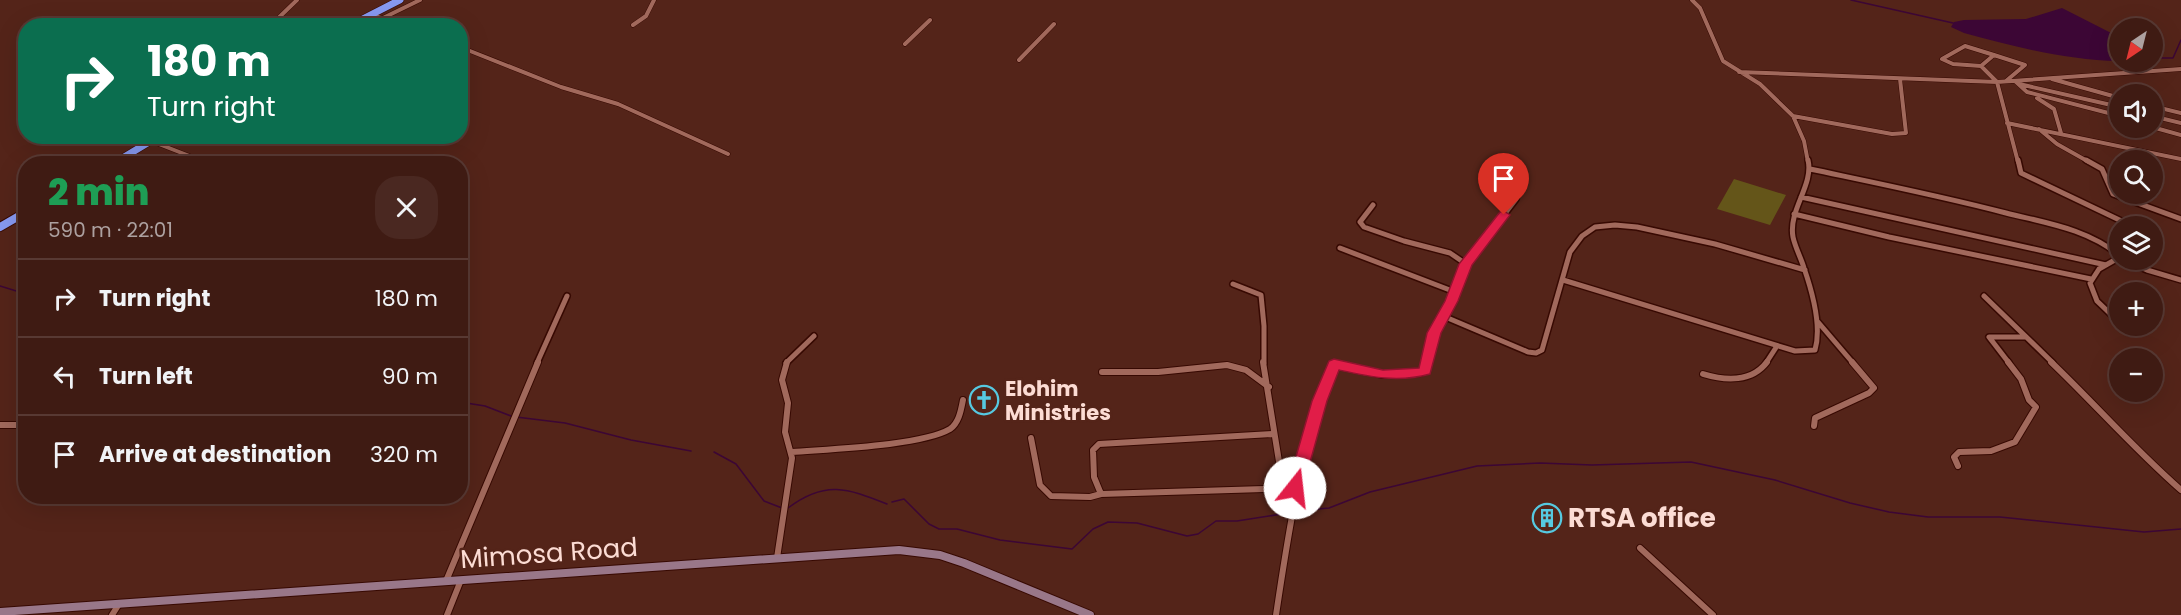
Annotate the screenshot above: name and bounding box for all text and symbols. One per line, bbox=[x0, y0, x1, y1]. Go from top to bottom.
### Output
north arrow bbox=[2109, 18, 2163, 72]
map controls bbox=[2109, 18, 2163, 402]
text: 180 m bbox=[147, 32, 271, 91]
icon: right bbox=[48, 42, 126, 120]
button: sound bbox=[2109, 84, 2163, 138]
text: Turn right bbox=[147, 88, 276, 125]
button: search bbox=[2109, 150, 2163, 204]
pin bbox=[1478, 153, 1529, 215]
icon: arrive bbox=[1487, 162, 1520, 195]
text: 2 min bbox=[48, 167, 150, 218]
button: close bbox=[375, 176, 438, 239]
text: 590 m · 22:01 bbox=[48, 216, 173, 244]
button: layers bbox=[2109, 216, 2163, 270]
icon: right bbox=[48, 282, 81, 315]
button: + bbox=[2109, 282, 2163, 336]
text: Turn right bbox=[99, 283, 210, 314]
text: 180 m bbox=[375, 283, 438, 314]
button: − bbox=[2109, 348, 2163, 402]
icon: left bbox=[48, 360, 81, 393]
text: Turn left bbox=[99, 361, 193, 392]
text: 90 m bbox=[382, 361, 438, 392]
place label: Elohim Ministries bbox=[1005, 374, 1111, 427]
church icon: Elohim Ministries bbox=[968, 384, 1000, 416]
icon: arrive bbox=[48, 438, 81, 471]
text: Arrive at destination bbox=[99, 439, 331, 470]
text: 320 m bbox=[370, 439, 438, 470]
position arrow bbox=[1263, 456, 1327, 520]
place label: RTSA office bbox=[1568, 500, 1716, 536]
building icon: RTSA office bbox=[1531, 502, 1563, 534]
street label: Mimosa Road bbox=[459, 529, 639, 577]

